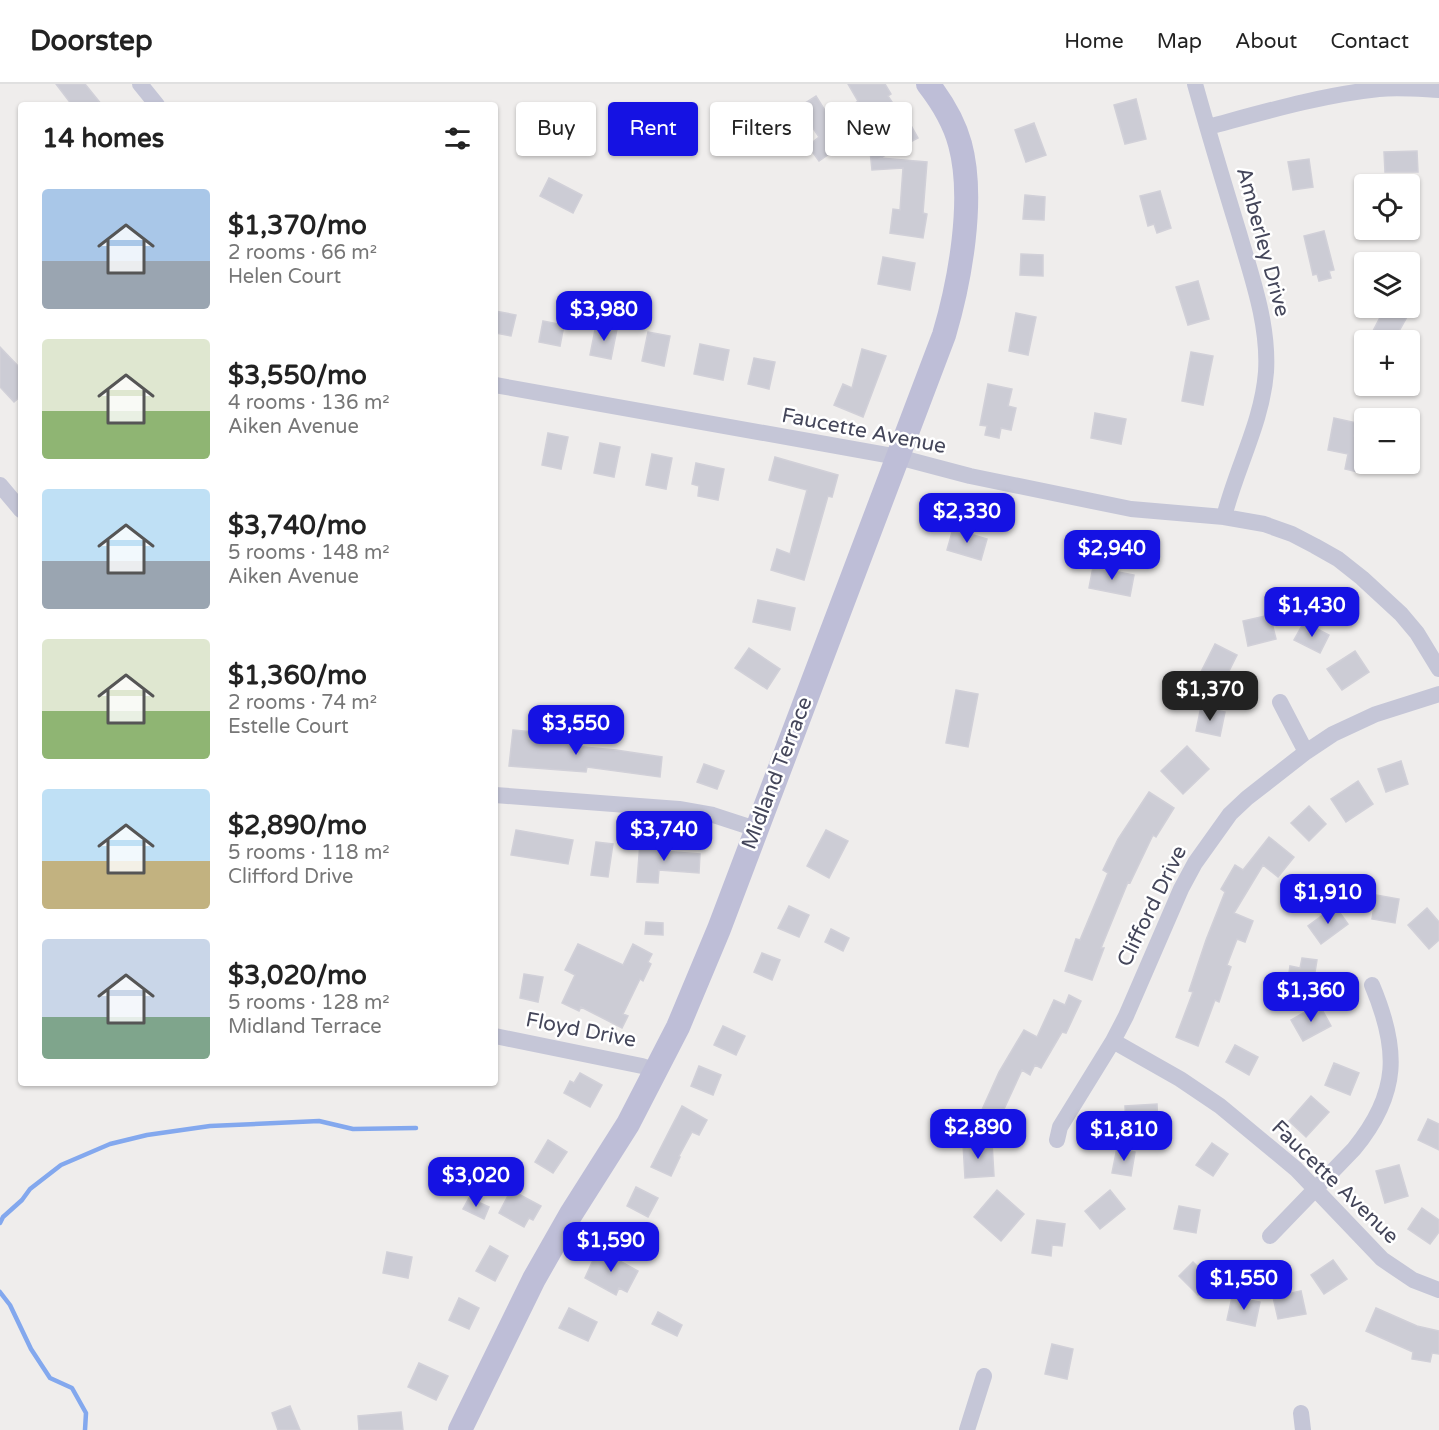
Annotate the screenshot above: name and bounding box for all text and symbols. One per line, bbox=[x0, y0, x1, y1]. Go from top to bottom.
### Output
text: Doorstep bbox=[30, 24, 153, 58]
text: Home bbox=[1064, 29, 1124, 54]
text: Map bbox=[1157, 29, 1202, 54]
text: About bbox=[1235, 29, 1297, 54]
text: Contact bbox=[1330, 29, 1409, 54]
chip: Buy bbox=[516, 102, 596, 156]
chip: Rent bbox=[608, 102, 698, 156]
chip: Filters bbox=[710, 102, 813, 156]
chip: New bbox=[825, 102, 912, 156]
icon: filters bbox=[441, 122, 474, 155]
text: 14 homes bbox=[42, 123, 164, 154]
street label: Amberley Drive bbox=[1231, 165, 1295, 319]
map controls bbox=[1354, 174, 1420, 474]
button: locate bbox=[1354, 174, 1420, 240]
text: $1,370/mo bbox=[228, 210, 367, 241]
icon: home bbox=[90, 213, 162, 285]
text: 2 rooms · 66 m² bbox=[228, 241, 377, 265]
button: layers bbox=[1354, 252, 1420, 318]
text: Helen Court bbox=[228, 265, 341, 289]
pin: $3,980 bbox=[555, 291, 653, 342]
text: $3,980 bbox=[570, 298, 638, 322]
button: + bbox=[1354, 330, 1420, 396]
text: $3,550/mo bbox=[228, 360, 367, 391]
icon: home bbox=[90, 363, 162, 435]
text: 4 rooms · 136 m² bbox=[228, 391, 390, 415]
street label: Faucette Avenue bbox=[780, 403, 948, 459]
button: − bbox=[1354, 408, 1420, 474]
text: Aiken Avenue bbox=[228, 415, 359, 439]
pin: $2,330 bbox=[918, 493, 1016, 544]
text: $2,330 bbox=[933, 500, 1001, 524]
text: $3,740/mo bbox=[228, 510, 367, 541]
icon: home bbox=[90, 513, 162, 585]
pin: $2,940 bbox=[1063, 530, 1161, 581]
text: $2,940 bbox=[1078, 537, 1146, 561]
text: 5 rooms · 148 m² bbox=[228, 541, 390, 565]
text: Aiken Avenue bbox=[228, 565, 359, 589]
pin: $1,430 bbox=[1263, 587, 1361, 638]
text: $1,430 bbox=[1278, 594, 1346, 618]
text: $1,360/mo bbox=[228, 660, 367, 691]
icon: home bbox=[90, 663, 162, 735]
pin: $1,370 bbox=[1161, 671, 1259, 722]
text: $1,370 bbox=[1176, 678, 1244, 702]
text: 2 rooms · 74 m² bbox=[228, 691, 377, 715]
street label: Midland Terrace bbox=[736, 693, 818, 853]
pin: $3,550 bbox=[527, 705, 625, 756]
text: $3,550 bbox=[542, 712, 610, 736]
text: Estelle Court bbox=[228, 715, 349, 739]
text: $2,890/mo bbox=[228, 810, 367, 841]
pin: $3,740 bbox=[615, 811, 713, 862]
icon: home bbox=[90, 813, 162, 885]
text: $3,740 bbox=[630, 818, 698, 842]
text: 5 rooms · 118 m² bbox=[228, 841, 390, 865]
street label: Clifford Drive bbox=[1112, 841, 1192, 971]
text: Clifford Drive bbox=[228, 865, 353, 889]
pin: $1,910 bbox=[1279, 874, 1377, 925]
text: $1,910 bbox=[1294, 881, 1362, 905]
text: $3,020/mo bbox=[228, 960, 367, 991]
icon: home bbox=[90, 963, 162, 1035]
pin: $1,360 bbox=[1262, 972, 1360, 1023]
text: $1,360 bbox=[1277, 979, 1345, 1003]
text: 5 rooms · 128 m² bbox=[228, 991, 390, 1015]
street label: Floyd Drive bbox=[524, 1007, 638, 1053]
text: Midland Terrace bbox=[228, 1015, 382, 1039]
pin: $2,890 bbox=[929, 1109, 1027, 1160]
pin: $1,810 bbox=[1075, 1111, 1173, 1162]
street label: Faucette Avenue bbox=[1266, 1115, 1404, 1249]
text: $2,890 bbox=[944, 1116, 1012, 1140]
text: $1,810 bbox=[1090, 1118, 1158, 1142]
pin: $3,020 bbox=[427, 1157, 525, 1208]
text: $3,020 bbox=[442, 1164, 510, 1188]
pin: $1,590 bbox=[562, 1222, 660, 1273]
text: $1,590 bbox=[577, 1229, 645, 1253]
pin: $1,550 bbox=[1195, 1260, 1293, 1311]
text: $1,550 bbox=[1210, 1267, 1278, 1291]

